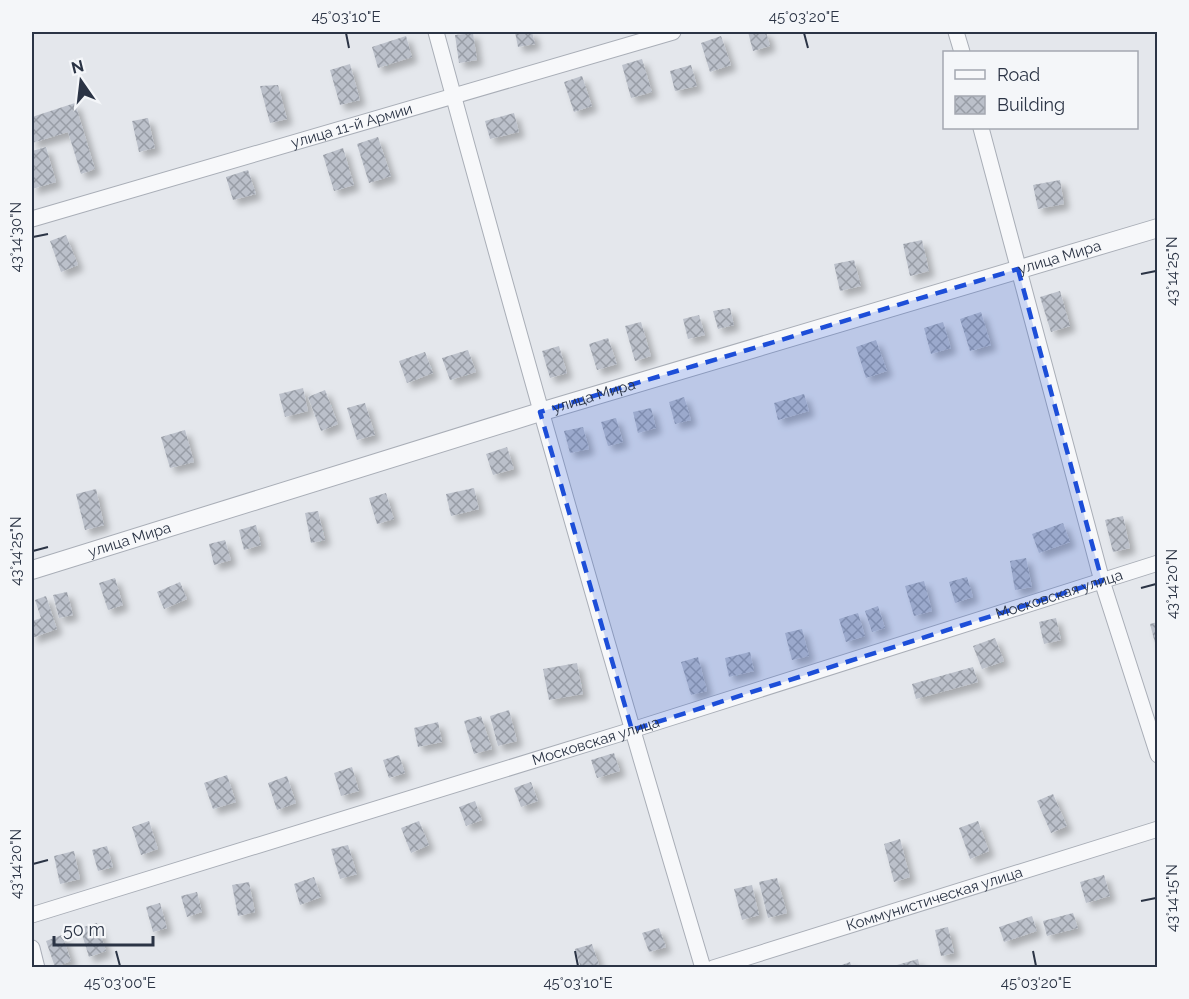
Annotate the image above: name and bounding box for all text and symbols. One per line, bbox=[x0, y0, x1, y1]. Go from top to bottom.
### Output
text: 45°03'10"E bbox=[311, 8, 381, 26]
text: 45°03'20"E bbox=[769, 8, 839, 26]
north arrow bbox=[51, 51, 111, 111]
legend bbox=[943, 51, 1138, 129]
text: N bbox=[69, 56, 86, 78]
text: Road bbox=[997, 64, 1040, 85]
text: Building bbox=[997, 94, 1065, 115]
street label: улица 11-й Армии bbox=[289, 100, 414, 152]
text: 43°14'30"N bbox=[7, 202, 25, 272]
street label: улица Мира bbox=[1016, 236, 1103, 278]
text: 43°14'25"N bbox=[1163, 236, 1181, 306]
street label: улица Мира bbox=[550, 375, 637, 417]
text: 43°14'25"N bbox=[7, 516, 25, 586]
street label: улица Мира bbox=[86, 518, 173, 561]
text: 43°14'20"N bbox=[1163, 549, 1181, 619]
street label: Московская улица bbox=[993, 566, 1125, 623]
street label: Московская улица bbox=[530, 713, 662, 769]
text: 43°14'20"N bbox=[7, 829, 25, 899]
street label: Коммунистическая улица bbox=[844, 863, 1025, 935]
text: 43°14'15"N bbox=[1163, 864, 1181, 932]
scale bar bbox=[54, 909, 153, 947]
text: 50 m bbox=[63, 919, 105, 940]
text: 45°03'00"E bbox=[84, 974, 156, 992]
text: 45°03'10"E bbox=[543, 974, 613, 992]
text: 45°03'20"E bbox=[1001, 974, 1071, 992]

